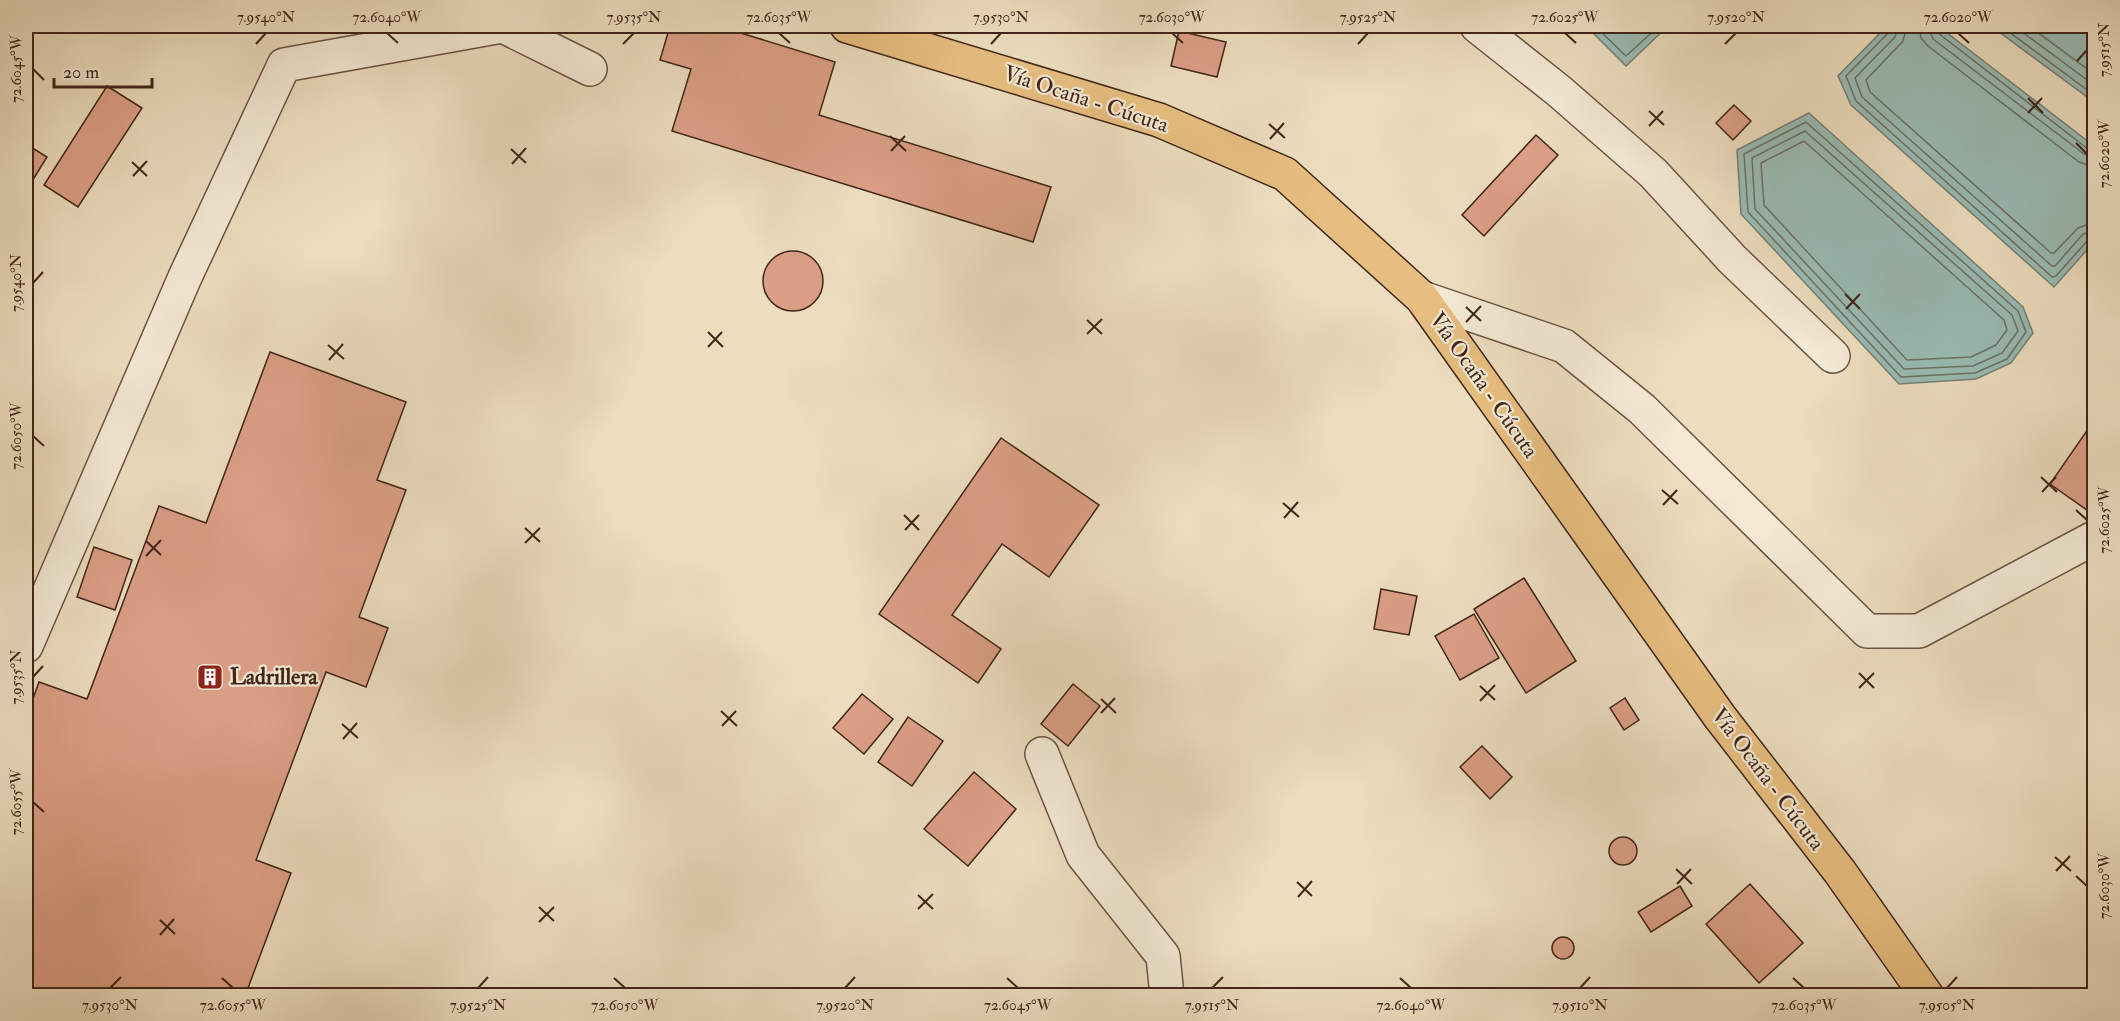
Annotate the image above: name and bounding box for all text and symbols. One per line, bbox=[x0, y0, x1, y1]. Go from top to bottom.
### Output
text: 7.9540°N bbox=[237, 8, 295, 27]
text: 72.6040°W bbox=[353, 8, 422, 27]
text: 7.9535°N bbox=[607, 8, 662, 27]
text: 72.6035°W bbox=[746, 8, 813, 27]
text: 7.9530°N bbox=[973, 8, 1030, 27]
text: 72.6030°W bbox=[1139, 8, 1206, 27]
text: 7.9525°N bbox=[1340, 8, 1397, 27]
text: 72.6025°W bbox=[1531, 8, 1599, 27]
text: 7.9520°N bbox=[1707, 8, 1765, 27]
text: 72.6020°W bbox=[1924, 8, 1993, 27]
text: 7.9515°N bbox=[2095, 22, 2114, 77]
text: 72.6045°W bbox=[7, 34, 26, 103]
scale bar bbox=[54, 51, 152, 89]
street label: Vía Ocaña - Cúcuta bbox=[1000, 59, 1173, 139]
text: 20 m bbox=[63, 61, 99, 84]
text: 72.6020°W bbox=[2095, 119, 2114, 188]
text: 7.9540°N bbox=[7, 254, 26, 312]
street label: Vía Ocaña - Cúcuta bbox=[1423, 307, 1545, 464]
text: 72.6050°W bbox=[7, 402, 26, 470]
text: 72.6025°W bbox=[2095, 486, 2114, 554]
text: 7.9535°N bbox=[7, 649, 26, 704]
building icon: Ladrillera bbox=[195, 662, 225, 692]
place label: Ladrillera bbox=[230, 663, 318, 691]
street label: Vía Ocaña - Cúcuta bbox=[1705, 702, 1831, 857]
text: 72.6055°W bbox=[7, 768, 26, 835]
text: 72.6030°W bbox=[2095, 852, 2114, 919]
text: 7.9530°N bbox=[82, 996, 139, 1015]
text: 72.6055°W bbox=[200, 996, 267, 1015]
text: 7.9525°N bbox=[450, 996, 507, 1015]
text: 72.6050°W bbox=[591, 996, 659, 1015]
text: 7.9520°N bbox=[816, 996, 874, 1015]
text: 72.6045°W bbox=[984, 996, 1053, 1015]
text: 7.9515°N bbox=[1185, 996, 1240, 1015]
text: 72.6040°W bbox=[1377, 996, 1446, 1015]
text: 7.9510°N bbox=[1552, 996, 1608, 1015]
text: 72.6035°W bbox=[1771, 996, 1838, 1015]
text: 7.9505°N bbox=[1919, 996, 1976, 1015]

